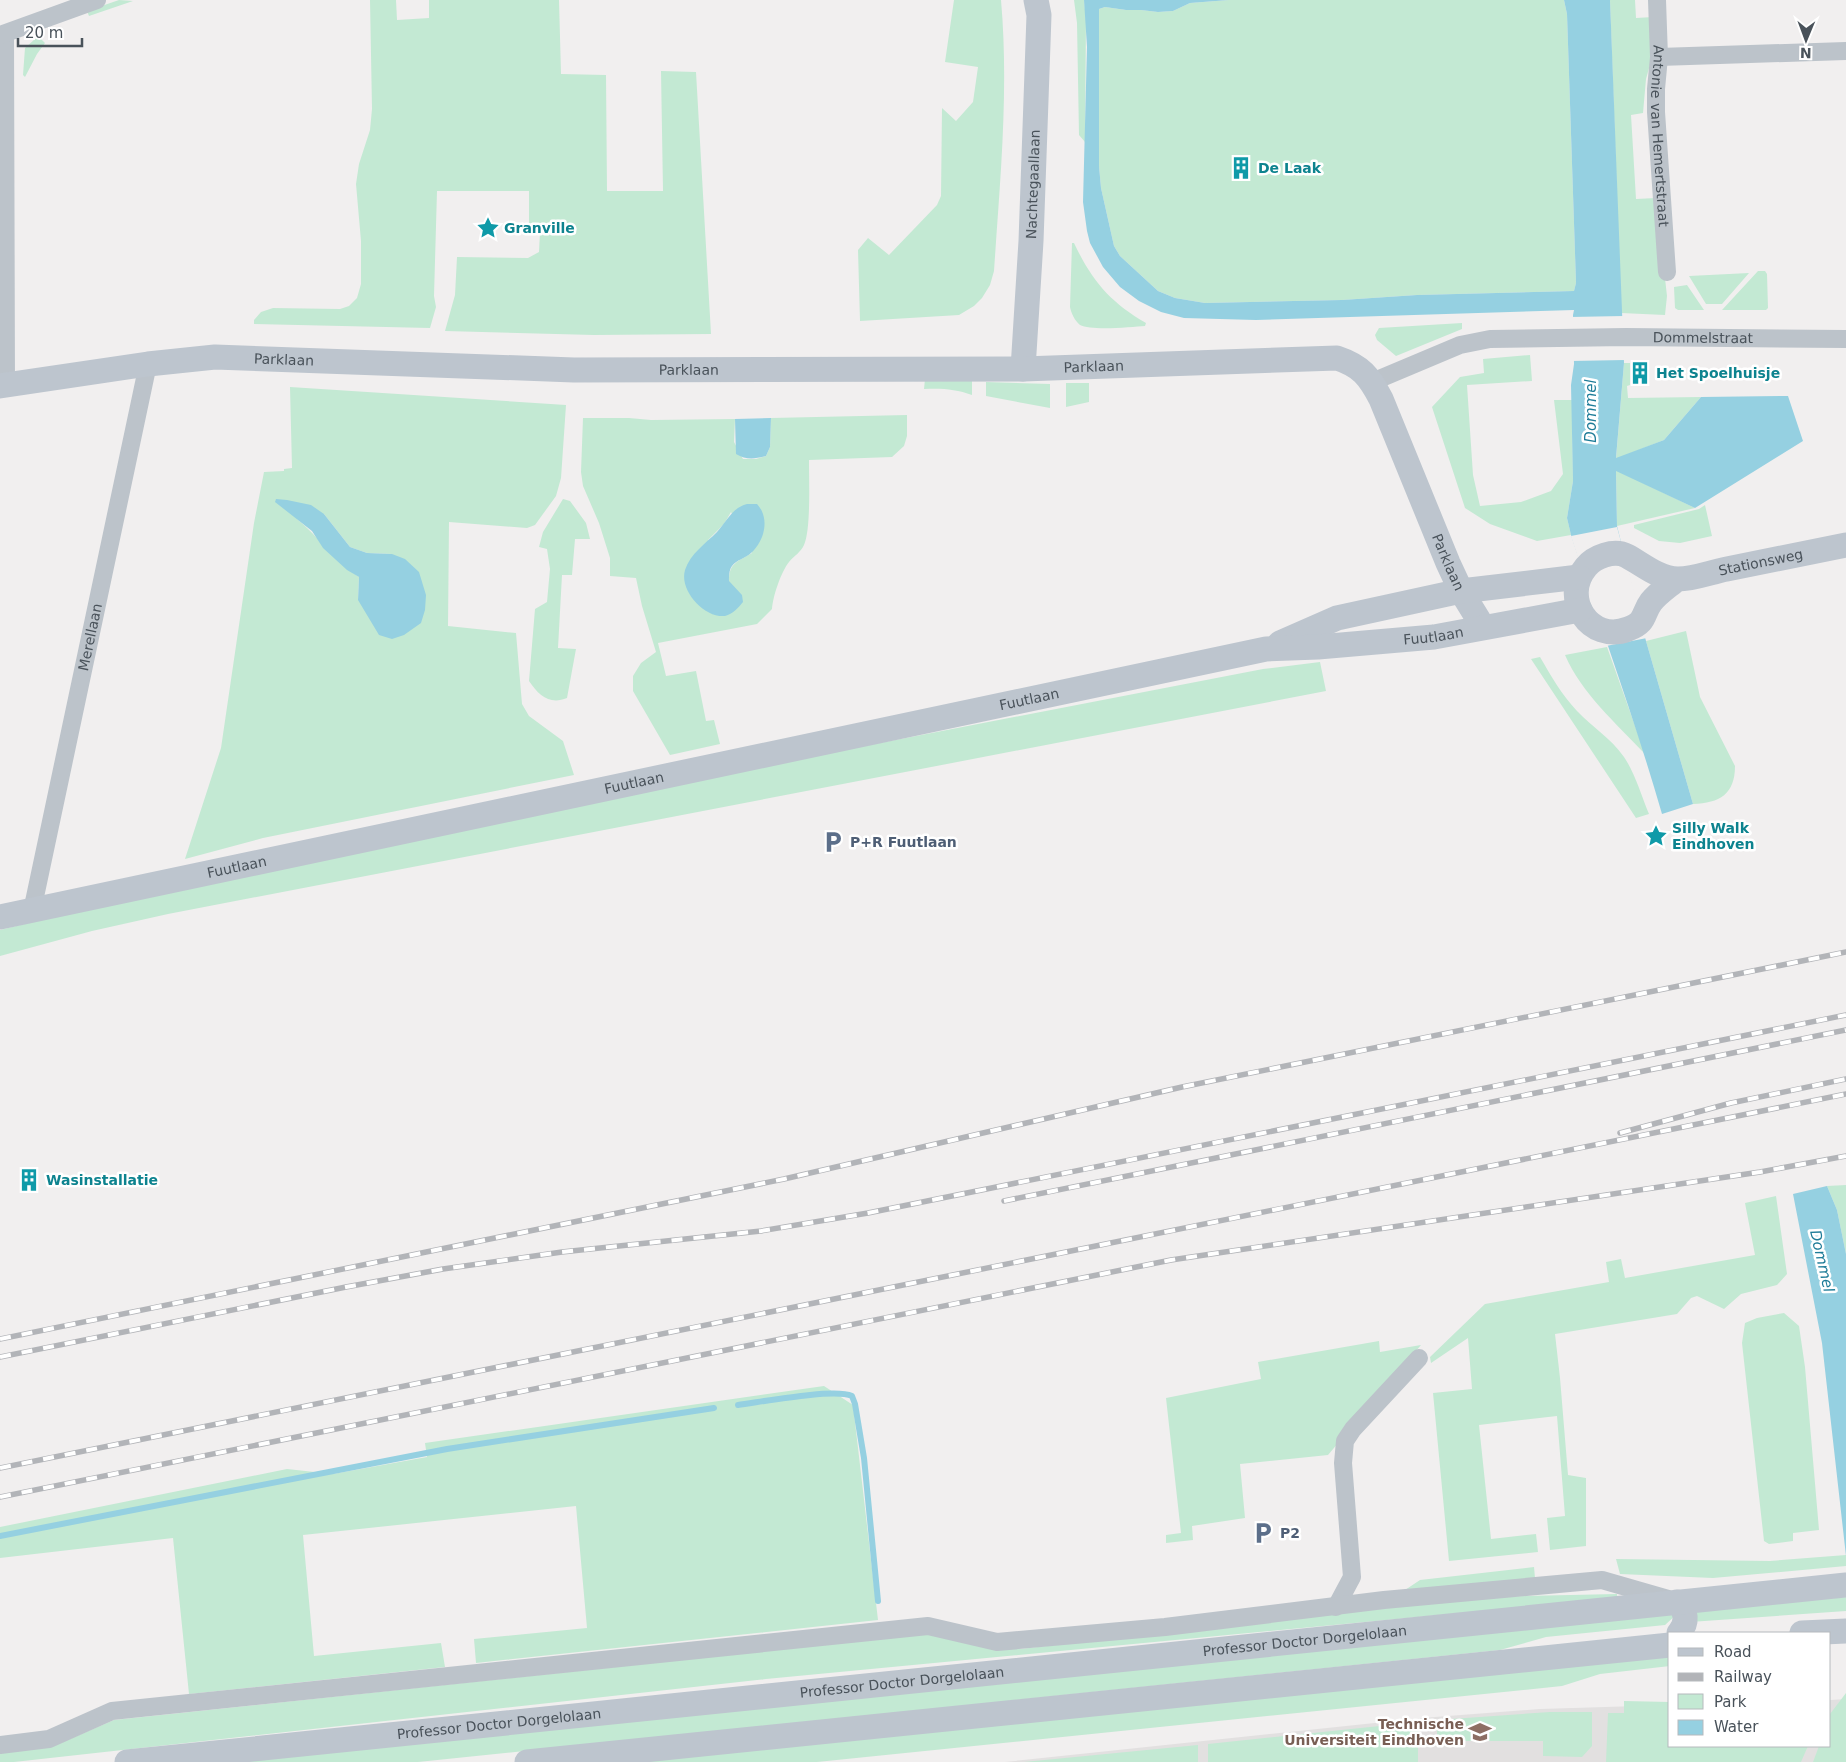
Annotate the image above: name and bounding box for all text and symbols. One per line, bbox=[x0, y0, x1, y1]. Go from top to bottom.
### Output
scale bar bbox=[18, 15, 81, 47]
north arrow bbox=[1781, 15, 1831, 65]
text: 20 m bbox=[25, 24, 63, 42]
street label: Antonie van Hemertstraat bbox=[1648, 44, 1672, 228]
text: N bbox=[1800, 45, 1812, 61]
street label: Nachtegaallaan bbox=[1023, 129, 1043, 239]
building icon: De Laak bbox=[1228, 155, 1254, 181]
place label: De Laak bbox=[1258, 160, 1322, 176]
place icon: Granville bbox=[475, 215, 501, 241]
place label: Granville bbox=[504, 220, 575, 236]
street label: Dommelstraat bbox=[1653, 329, 1754, 346]
street label: Parklaan bbox=[254, 350, 314, 369]
street label: Parklaan bbox=[1063, 357, 1124, 376]
building icon: Het Spoelhuisje bbox=[1627, 360, 1653, 386]
street label: Parklaan bbox=[659, 362, 719, 378]
place label: Het Spoelhuisje bbox=[1656, 365, 1780, 381]
water label: Dommel bbox=[1582, 379, 1600, 443]
street label: Parklaan bbox=[1429, 531, 1468, 593]
street label: Stationsweg bbox=[1717, 546, 1804, 579]
street label: Merellaan bbox=[75, 602, 105, 672]
street label: Fuutlaan bbox=[1403, 624, 1465, 648]
street label: Fuutlaan bbox=[998, 685, 1060, 713]
street label: Fuutlaan bbox=[603, 769, 665, 797]
place label: Silly Walk Eindhoven bbox=[1672, 820, 1755, 852]
place icon: Silly Walk Eindhoven bbox=[1643, 823, 1669, 849]
parking icon: P+R Fuutlaan bbox=[820, 829, 846, 855]
place label: P+R Fuutlaan bbox=[850, 834, 957, 850]
street label: Fuutlaan bbox=[206, 853, 268, 881]
building icon: Wasinstallatie bbox=[16, 1167, 42, 1193]
place label: Wasinstallatie bbox=[46, 1172, 158, 1188]
water label: Dommel bbox=[1806, 1228, 1838, 1295]
parking icon: P2 bbox=[1250, 1520, 1276, 1546]
place label: P2 bbox=[1280, 1525, 1300, 1541]
street label: Professor Doctor Dorgelolaan bbox=[1202, 1622, 1408, 1659]
legend bbox=[1668, 1632, 1831, 1747]
text: Road bbox=[1714, 1643, 1752, 1661]
street label: Professor Doctor Dorgelolaan bbox=[799, 1664, 1005, 1701]
text: Railway bbox=[1714, 1668, 1772, 1686]
text: Park bbox=[1714, 1693, 1747, 1711]
street label: Professor Doctor Dorgelolaan bbox=[396, 1705, 602, 1742]
place label: Technische Universiteit Eindhoven bbox=[1284, 1716, 1464, 1748]
text: Water bbox=[1714, 1718, 1759, 1736]
school or university icon: Technische Universiteit Eindhoven bbox=[1467, 1719, 1493, 1745]

